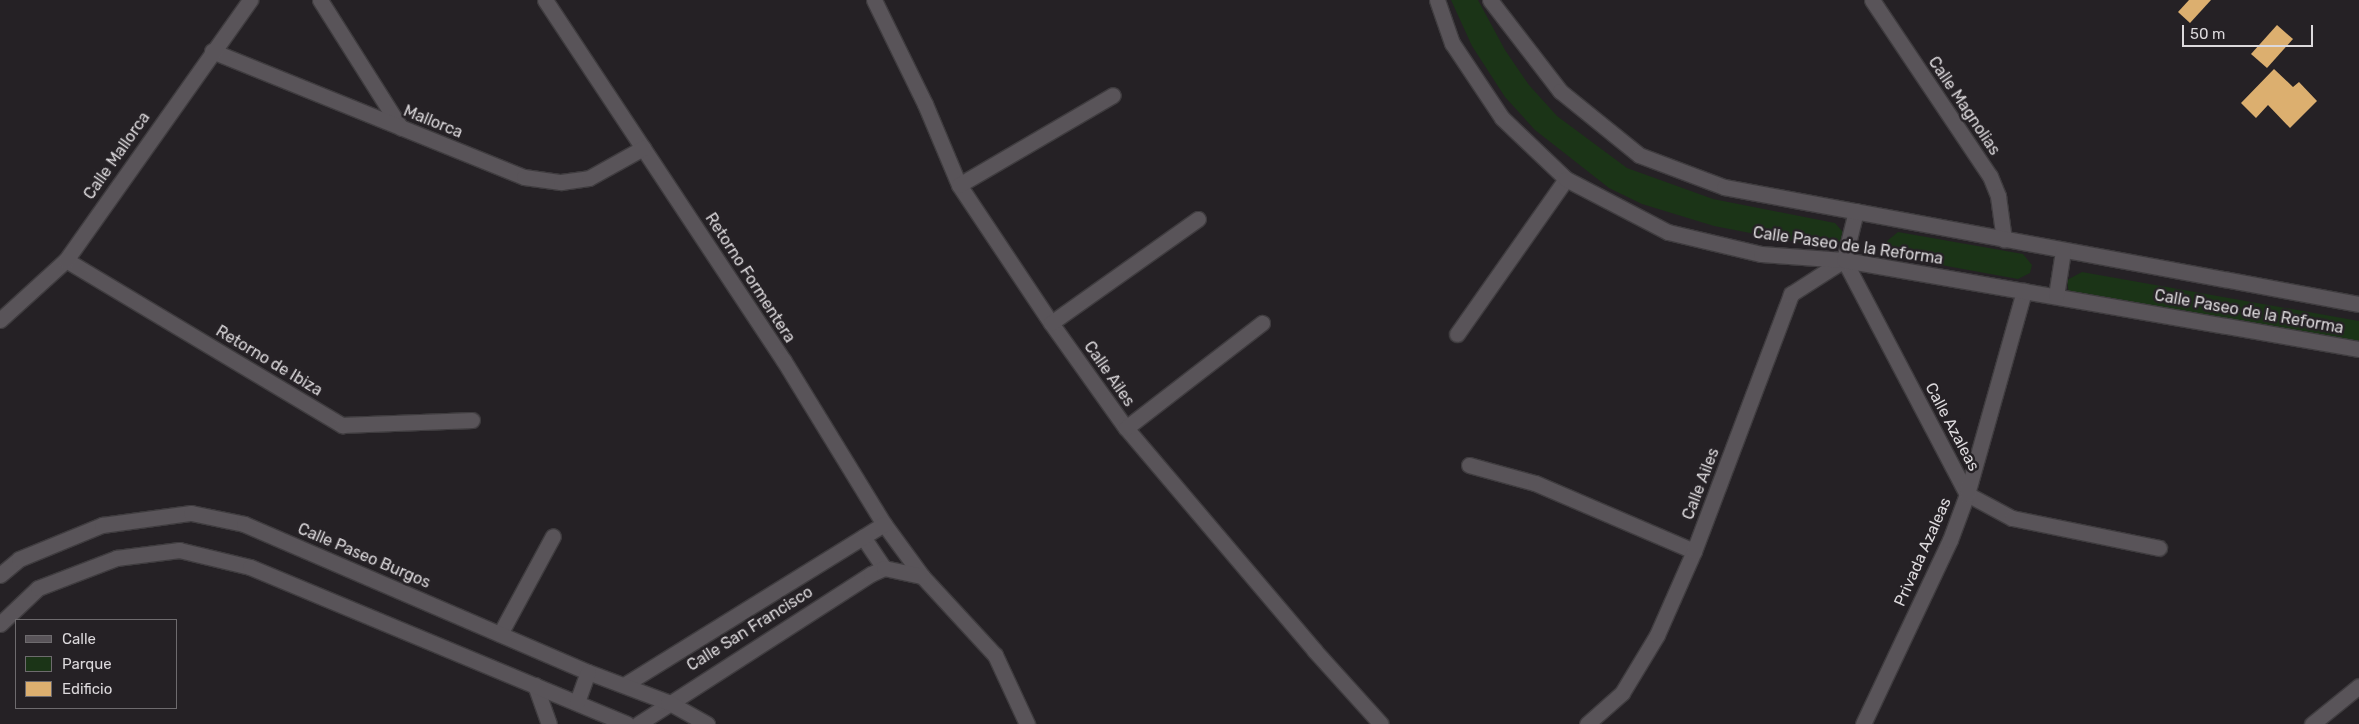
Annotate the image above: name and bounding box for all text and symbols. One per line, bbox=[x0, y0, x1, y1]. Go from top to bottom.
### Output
scale bar bbox=[2184, 15, 2315, 47]
text: 50 m bbox=[2190, 25, 2225, 43]
street label: Calle Magnolias bbox=[1924, 53, 2004, 159]
street label: Mallorca bbox=[401, 101, 465, 143]
street label: Calle Mallorca bbox=[80, 109, 154, 203]
street label: Retorno Formentera bbox=[701, 210, 799, 346]
street label: Calle Paseo de la Reforma bbox=[1752, 223, 1944, 269]
street label: Calle Paseo de la Reforma bbox=[2153, 286, 2345, 338]
street label: Retorno de Ibiza bbox=[212, 322, 326, 400]
street label: Calle Ailes bbox=[1079, 337, 1139, 411]
street label: Calle Azaleas bbox=[1921, 379, 1983, 475]
street label: Calle Ailes bbox=[1678, 445, 1724, 523]
street label: Privada Azaleas bbox=[1890, 494, 1956, 610]
street label: Calle Paseo Burgos bbox=[295, 519, 433, 593]
street label: Calle San Francisco bbox=[683, 582, 817, 676]
legend bbox=[15, 619, 178, 709]
text: Calle bbox=[62, 630, 96, 648]
text: Parque bbox=[62, 655, 112, 673]
text: Edificio bbox=[62, 680, 112, 698]

